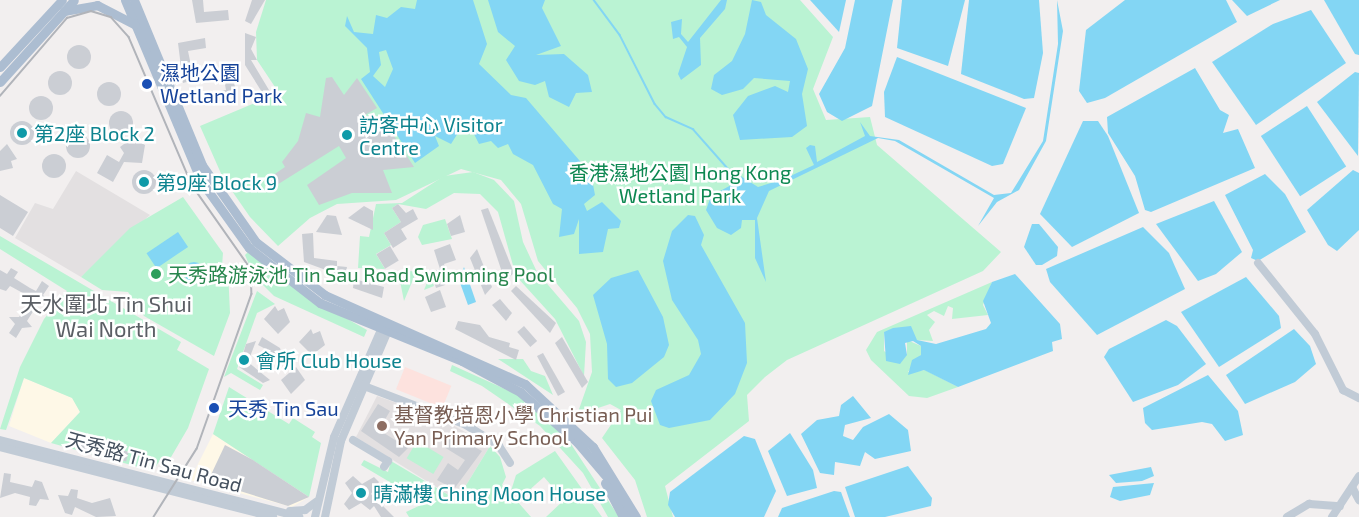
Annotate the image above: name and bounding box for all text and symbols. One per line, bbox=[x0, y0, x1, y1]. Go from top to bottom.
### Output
place label: 濕地公園 Wetland Park bbox=[160, 60, 282, 107]
marker: 濕地公園 Wetland Park bbox=[138, 75, 156, 93]
place label: 訪客中心 Visitor Centre bbox=[359, 112, 503, 159]
place label: 第2座 Block 2 bbox=[34, 121, 155, 145]
marker: 第2座 Block 2 bbox=[15, 126, 29, 140]
marker: 訪客中心 Visitor Centre bbox=[340, 128, 354, 142]
park label: 香港濕地公園 Hong Kong Wetland Park bbox=[569, 161, 791, 208]
place label: 第9座 Block 9 bbox=[156, 170, 277, 194]
marker: 第9座 Block 9 bbox=[137, 175, 151, 189]
place label: 天秀路游泳池 Tin Sau Road Swimming Pool bbox=[168, 262, 554, 286]
marker: 天秀路游泳池 Tin Sau Road Swimming Pool bbox=[149, 267, 163, 281]
district label: 天水圍北 Tin Shui Wai North bbox=[20, 290, 192, 342]
place label: 會所 Club House bbox=[256, 348, 402, 372]
marker: 會所 Club House bbox=[237, 353, 251, 367]
place label: 天秀 Tin Sau bbox=[228, 396, 339, 420]
marker: 天秀 Tin Sau bbox=[205, 399, 223, 417]
place label: 基督教培恩小學 Christian Pui Yan Primary School bbox=[394, 402, 652, 449]
marker: 基督教培恩小學 Christian Pui Yan Primary School bbox=[375, 419, 389, 433]
street label: 天秀路 Tin Sau Road bbox=[63, 427, 245, 497]
place label: 晴滿樓 Ching Moon House bbox=[373, 481, 606, 505]
marker: 晴滿樓 Ching Moon House bbox=[354, 486, 368, 500]

